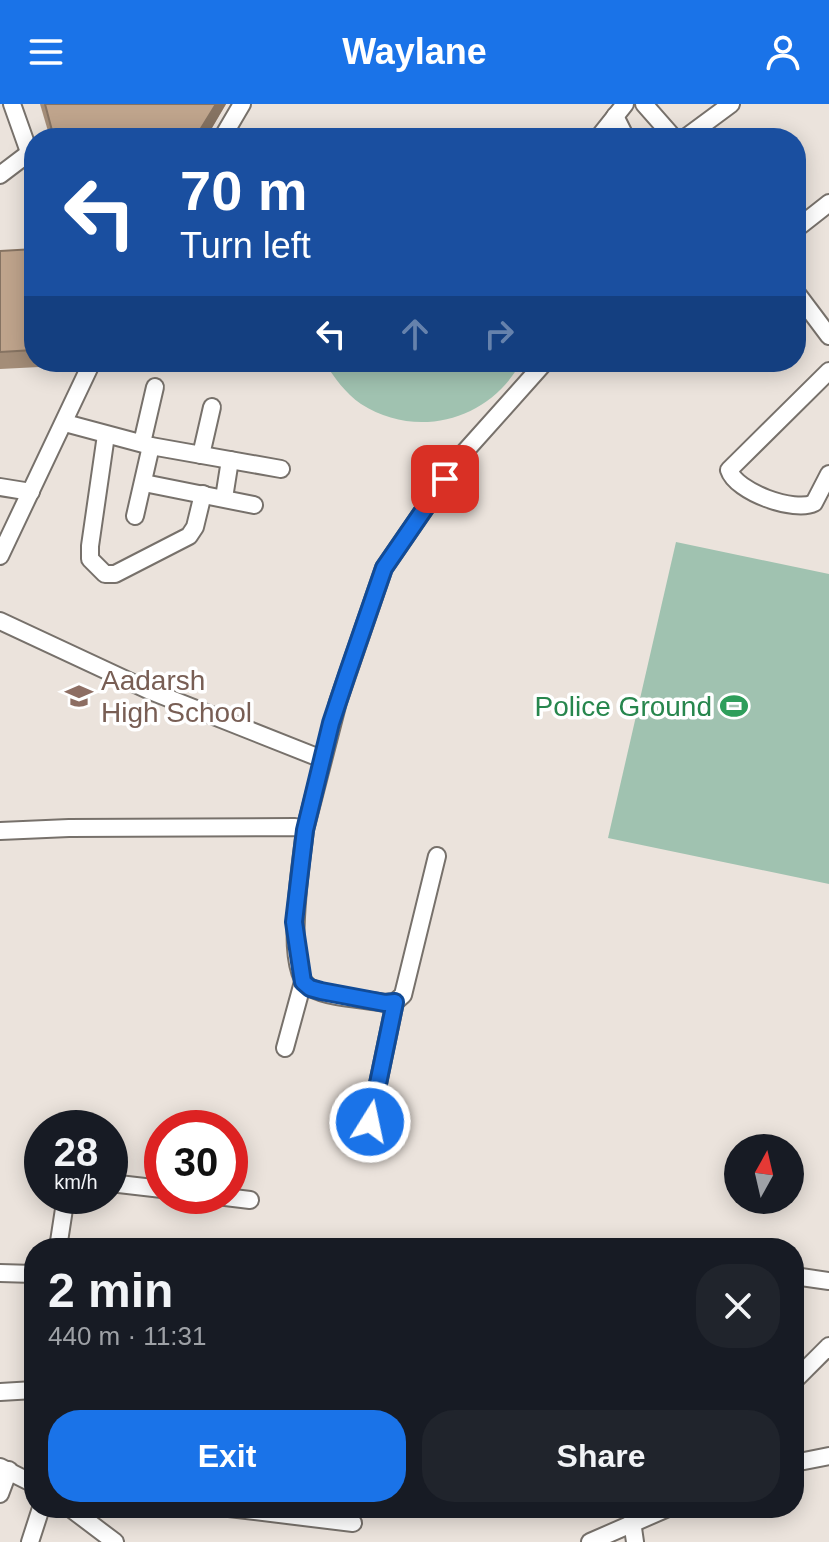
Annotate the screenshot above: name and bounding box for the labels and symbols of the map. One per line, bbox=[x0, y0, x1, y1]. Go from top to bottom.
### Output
pin bbox=[411, 445, 479, 513]
place label: Aadarsh High School bbox=[101, 665, 252, 728]
school or university icon: Aadarsh High School bbox=[64, 681, 94, 711]
place label: Police Ground bbox=[535, 691, 712, 722]
sports icon: Police Ground bbox=[719, 691, 749, 721]
position arrow bbox=[328, 1080, 412, 1164]
speed limit sign: 30 bbox=[144, 1110, 248, 1214]
north arrow bbox=[724, 1134, 804, 1214]

